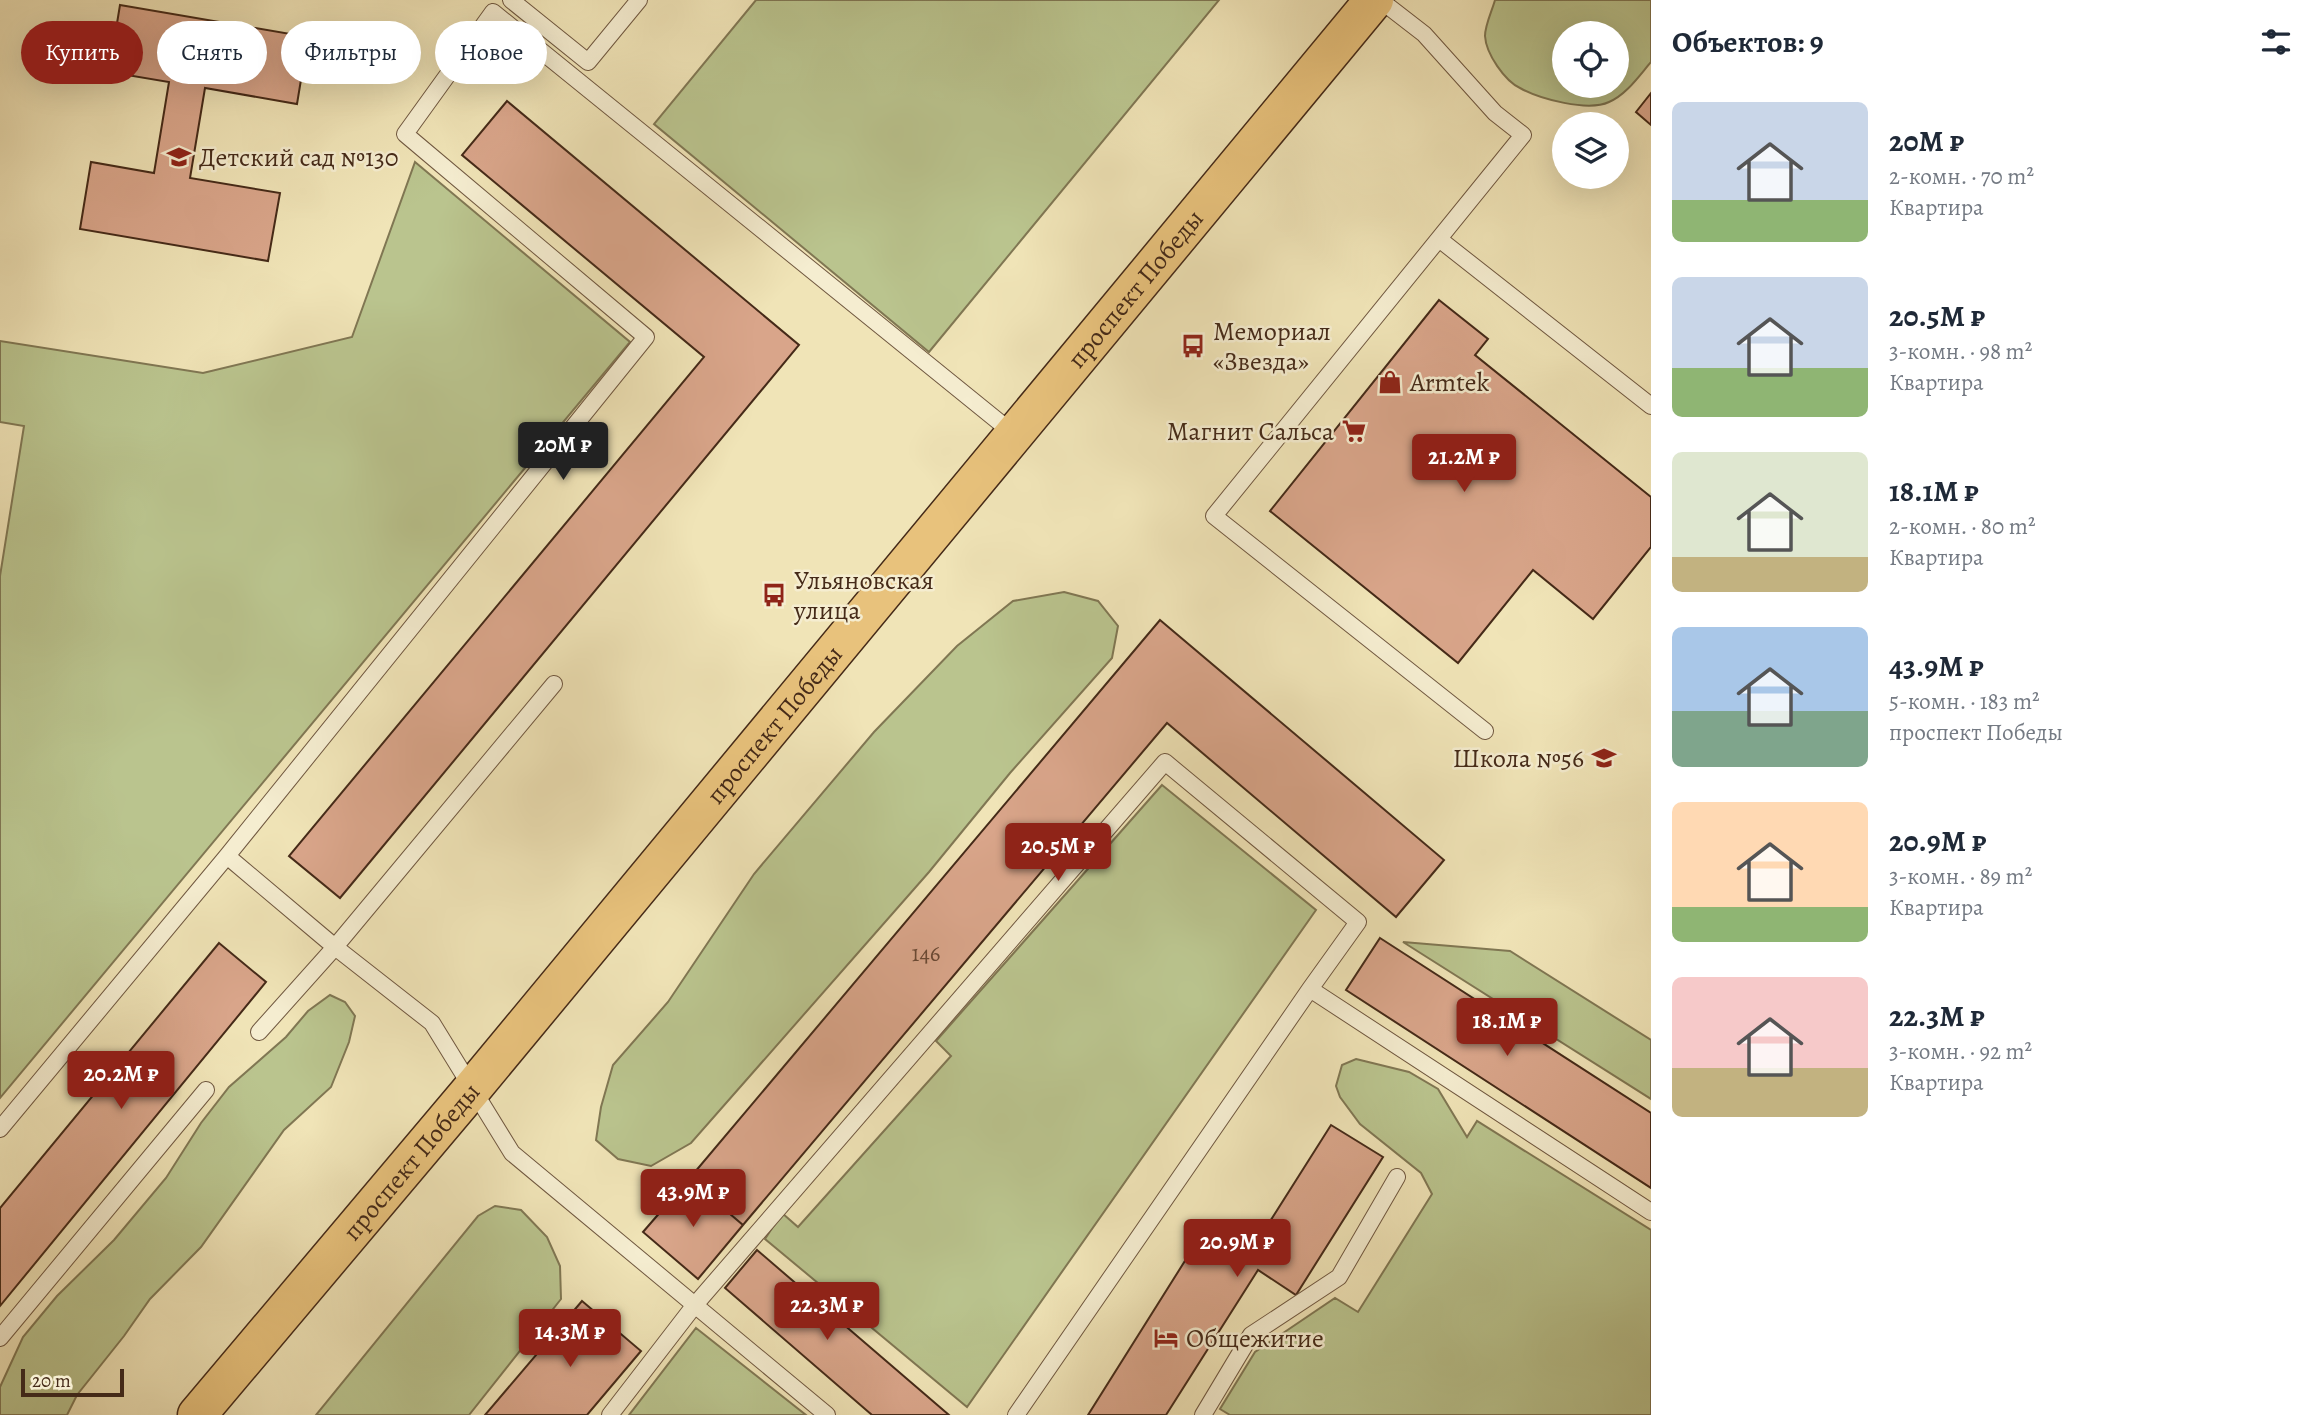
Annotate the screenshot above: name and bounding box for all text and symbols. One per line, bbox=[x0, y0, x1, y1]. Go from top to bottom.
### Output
chip: Купить bbox=[21, 21, 143, 84]
chip: Снять bbox=[157, 21, 267, 84]
chip: Фильтры bbox=[281, 21, 421, 84]
chip: Новое bbox=[435, 21, 547, 84]
map controls bbox=[1552, 21, 1629, 189]
button: locate bbox=[1552, 21, 1629, 98]
text: Объектов: 9 bbox=[1672, 22, 1824, 62]
icon: filters bbox=[2257, 23, 2295, 61]
button: layers bbox=[1552, 112, 1629, 189]
text: 20M ₽ bbox=[1889, 121, 1964, 161]
icon: home bbox=[1728, 130, 1812, 214]
place label: Детский сад №130 bbox=[199, 140, 399, 175]
school or university icon: Детский сад №130 bbox=[165, 143, 193, 171]
text: 2-комн. · 70 m² bbox=[1889, 161, 2034, 192]
text: Квартира bbox=[1889, 192, 1984, 223]
street label: проспект Победы bbox=[1059, 202, 1212, 376]
text: 20.5M ₽ bbox=[1889, 296, 1985, 336]
icon: home bbox=[1728, 305, 1812, 389]
place label: Мемориал «Звезда» bbox=[1213, 314, 1331, 379]
bus stop icon: Мемориал «Звезда» bbox=[1179, 332, 1207, 360]
text: 3-комн. · 98 m² bbox=[1889, 336, 2032, 367]
place label: Armtek bbox=[1409, 365, 1489, 400]
text: Квартира bbox=[1889, 367, 1984, 398]
shop icon: Armtek bbox=[1376, 368, 1404, 396]
place label: Магнит Сальса bbox=[1167, 414, 1334, 449]
supermarket icon: Магнит Сальса bbox=[1340, 417, 1368, 445]
pin: 20M ₽ bbox=[514, 422, 612, 482]
text: 20M ₽ bbox=[534, 429, 592, 460]
pin: 21.2M ₽ bbox=[1399, 434, 1529, 494]
text: 21.2M ₽ bbox=[1428, 441, 1500, 472]
text: 18.1M ₽ bbox=[1889, 471, 1979, 511]
icon: home bbox=[1728, 480, 1812, 564]
text: 2-комн. · 80 m² bbox=[1889, 511, 2035, 542]
text: Квартира bbox=[1889, 542, 1984, 573]
place label: Ульяновская улица bbox=[793, 563, 934, 628]
bus stop icon: Ульяновская улица bbox=[760, 581, 788, 609]
street label: проспект Победы bbox=[698, 638, 851, 811]
text: 43.9M ₽ bbox=[1889, 646, 1984, 686]
icon: home bbox=[1728, 655, 1812, 739]
text: 5-комн. · 183 m² bbox=[1889, 686, 2040, 717]
text: проспект Победы bbox=[1889, 717, 2063, 748]
place label: Школа №56 bbox=[1452, 741, 1584, 776]
school or university icon: Школа №56 bbox=[1590, 744, 1618, 772]
text: 20.9M ₽ bbox=[1889, 821, 1986, 861]
pin: 20.5M ₽ bbox=[993, 824, 1123, 883]
text: 20.5M ₽ bbox=[1021, 830, 1095, 861]
icon: home bbox=[1728, 830, 1812, 914]
text: 3-комн. · 89 m² bbox=[1889, 861, 2032, 892]
text: Квартира bbox=[1889, 892, 1984, 923]
house number: 146 bbox=[912, 938, 940, 969]
text: 22.3M ₽ bbox=[1889, 996, 1985, 1036]
pin: 18.1M ₽ bbox=[1442, 998, 1572, 1058]
text: 18.1M ₽ bbox=[1473, 1005, 1541, 1036]
icon: home bbox=[1728, 1005, 1812, 1089]
text: 3-комн. · 92 m² bbox=[1889, 1036, 2032, 1067]
pin: 20.2M ₽ bbox=[56, 1052, 186, 1111]
text: 20.2M ₽ bbox=[83, 1058, 159, 1089]
text: Квартира bbox=[1889, 1067, 1984, 1098]
street label: проспект Победы bbox=[335, 1075, 488, 1248]
pin: 43.9M ₽ bbox=[628, 1170, 758, 1229]
text: 43.9M ₽ bbox=[657, 1176, 729, 1207]
pin: 20.9M ₽ bbox=[1172, 1220, 1302, 1279]
text: 20.9M ₽ bbox=[1200, 1226, 1274, 1257]
pin: 22.3M ₽ bbox=[762, 1282, 892, 1342]
text: 22.3M ₽ bbox=[790, 1289, 864, 1320]
pin: 14.3M ₽ bbox=[505, 1310, 635, 1369]
text: 14.3M ₽ bbox=[535, 1316, 605, 1347]
place label: Общежитие bbox=[1186, 1321, 1324, 1356]
hotel icon: Общежитие bbox=[1152, 1324, 1180, 1352]
scale bar bbox=[21, 1366, 124, 1398]
text: 20 m bbox=[32, 1368, 71, 1394]

